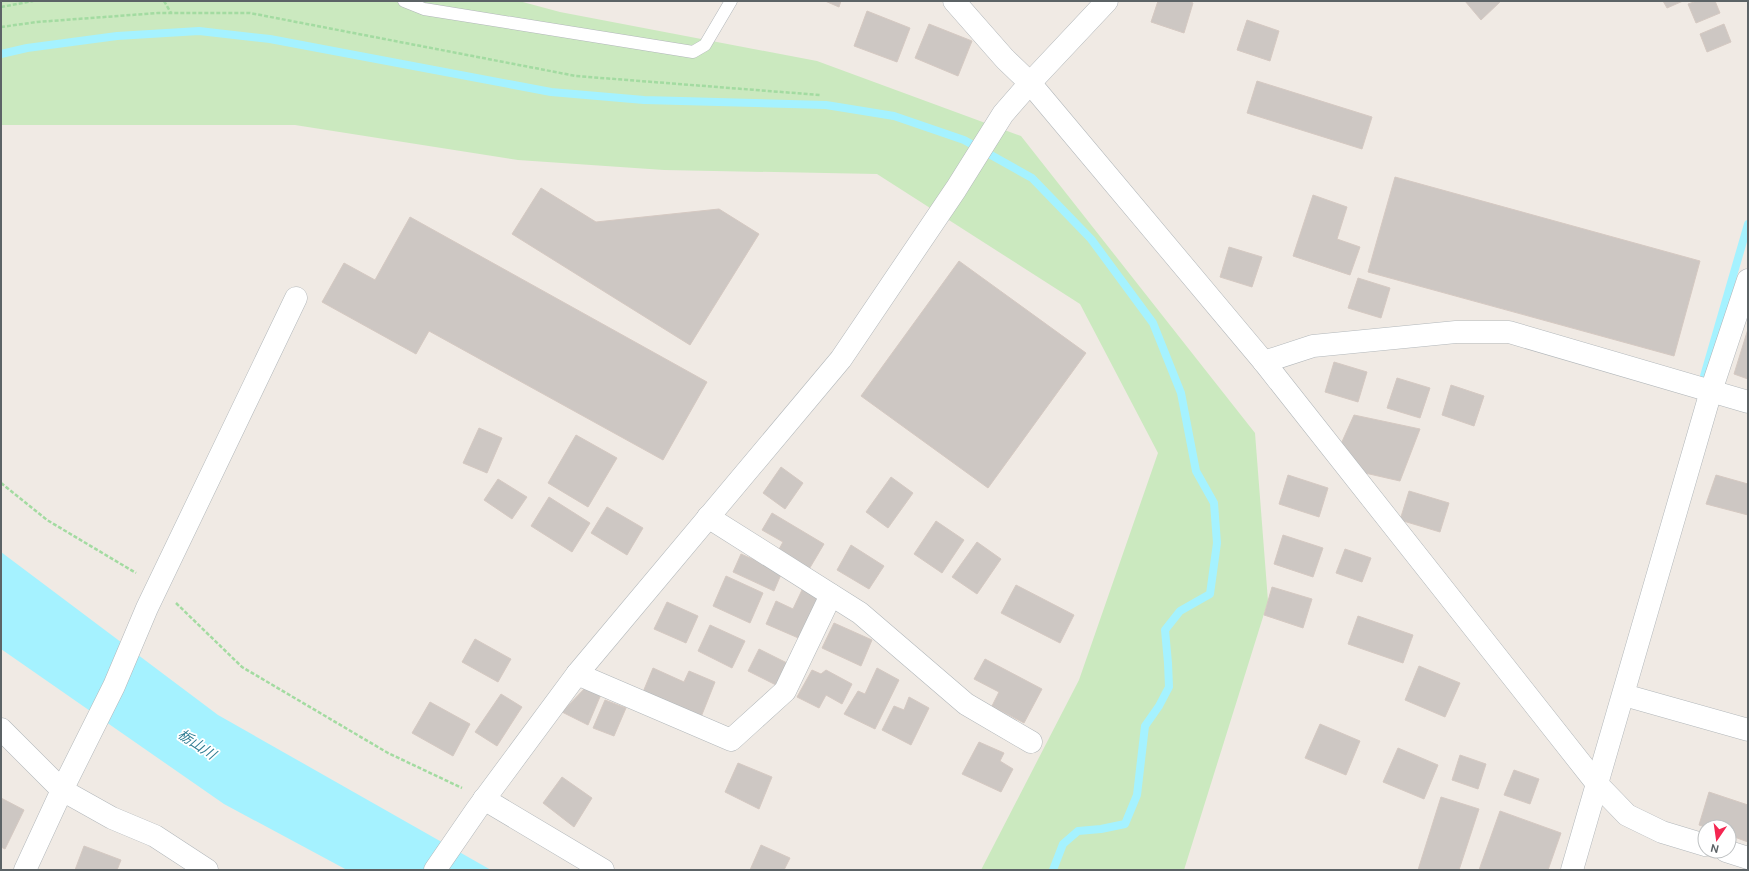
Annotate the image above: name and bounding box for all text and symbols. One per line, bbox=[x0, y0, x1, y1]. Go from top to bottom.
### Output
water label: 栃山川 bbox=[175, 725, 221, 764]
north arrow bbox=[1697, 819, 1737, 859]
text: N bbox=[1709, 841, 1720, 856]

